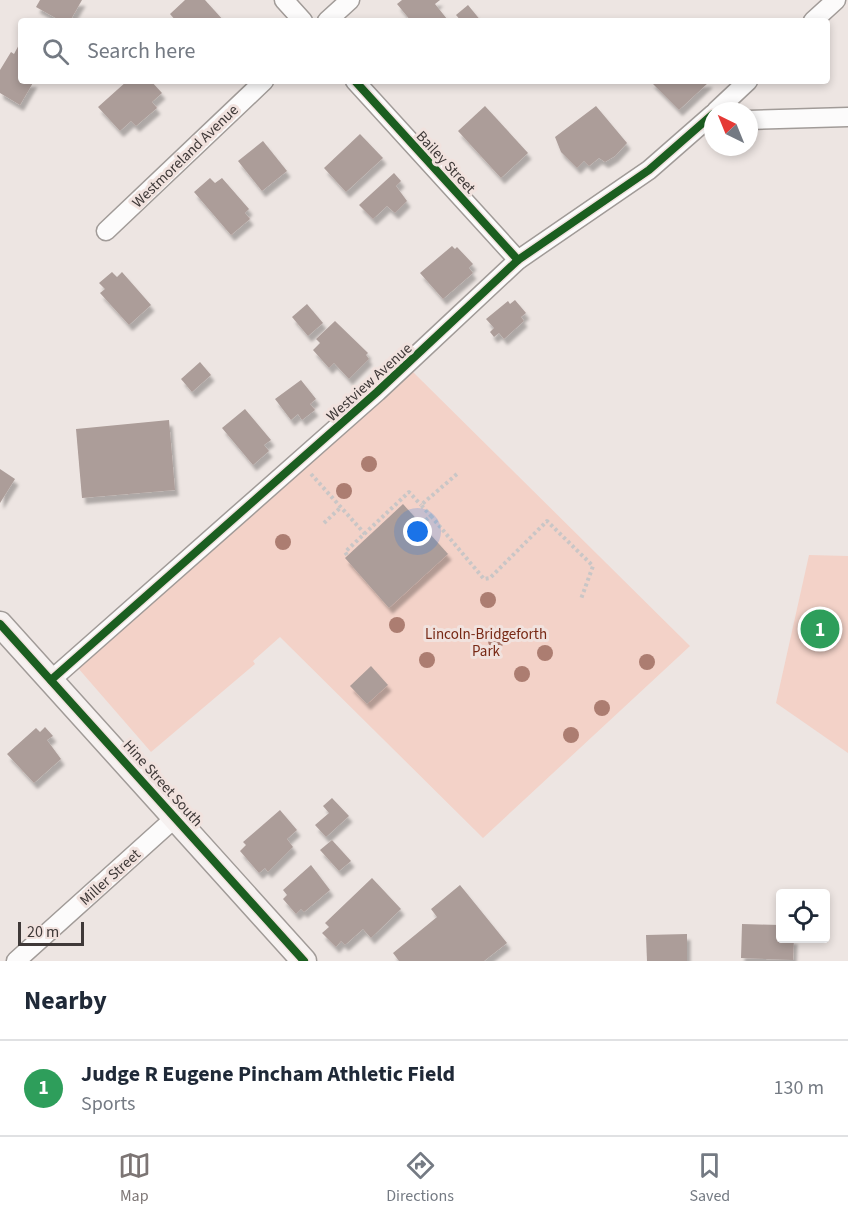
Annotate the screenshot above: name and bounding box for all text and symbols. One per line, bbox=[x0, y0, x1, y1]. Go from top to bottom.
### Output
search box bbox=[18, 18, 830, 84]
icon: search bbox=[39, 35, 72, 68]
text: Search here bbox=[87, 35, 195, 67]
street label: Westmoreland Avenue bbox=[128, 100, 243, 213]
north arrow bbox=[704, 102, 758, 156]
street label: Bailey Street bbox=[411, 126, 480, 198]
street label: Westview Avenue bbox=[322, 338, 417, 426]
your location bbox=[403, 517, 432, 546]
pin: 1 bbox=[800, 606, 840, 652]
park label: Lincoln-Bridgeforth Park bbox=[425, 624, 547, 662]
street label: Hine Street South bbox=[118, 735, 207, 831]
street label: Miller Street bbox=[75, 844, 145, 910]
map controls bbox=[776, 889, 830, 943]
button: locate bbox=[776, 889, 830, 943]
scale bar bbox=[18, 919, 84, 946]
text: 20 m bbox=[27, 921, 59, 943]
text: Nearby bbox=[24, 982, 107, 1019]
text: Judge R Eugene Pincham Athletic Field bbox=[81, 1058, 455, 1090]
text: 1 bbox=[38, 1074, 49, 1102]
text: 130 m bbox=[774, 1074, 824, 1102]
text: Sports bbox=[81, 1090, 136, 1118]
tab: Map bbox=[118, 1149, 151, 1207]
tab: Directions bbox=[386, 1149, 454, 1207]
tab: Saved bbox=[689, 1149, 730, 1207]

